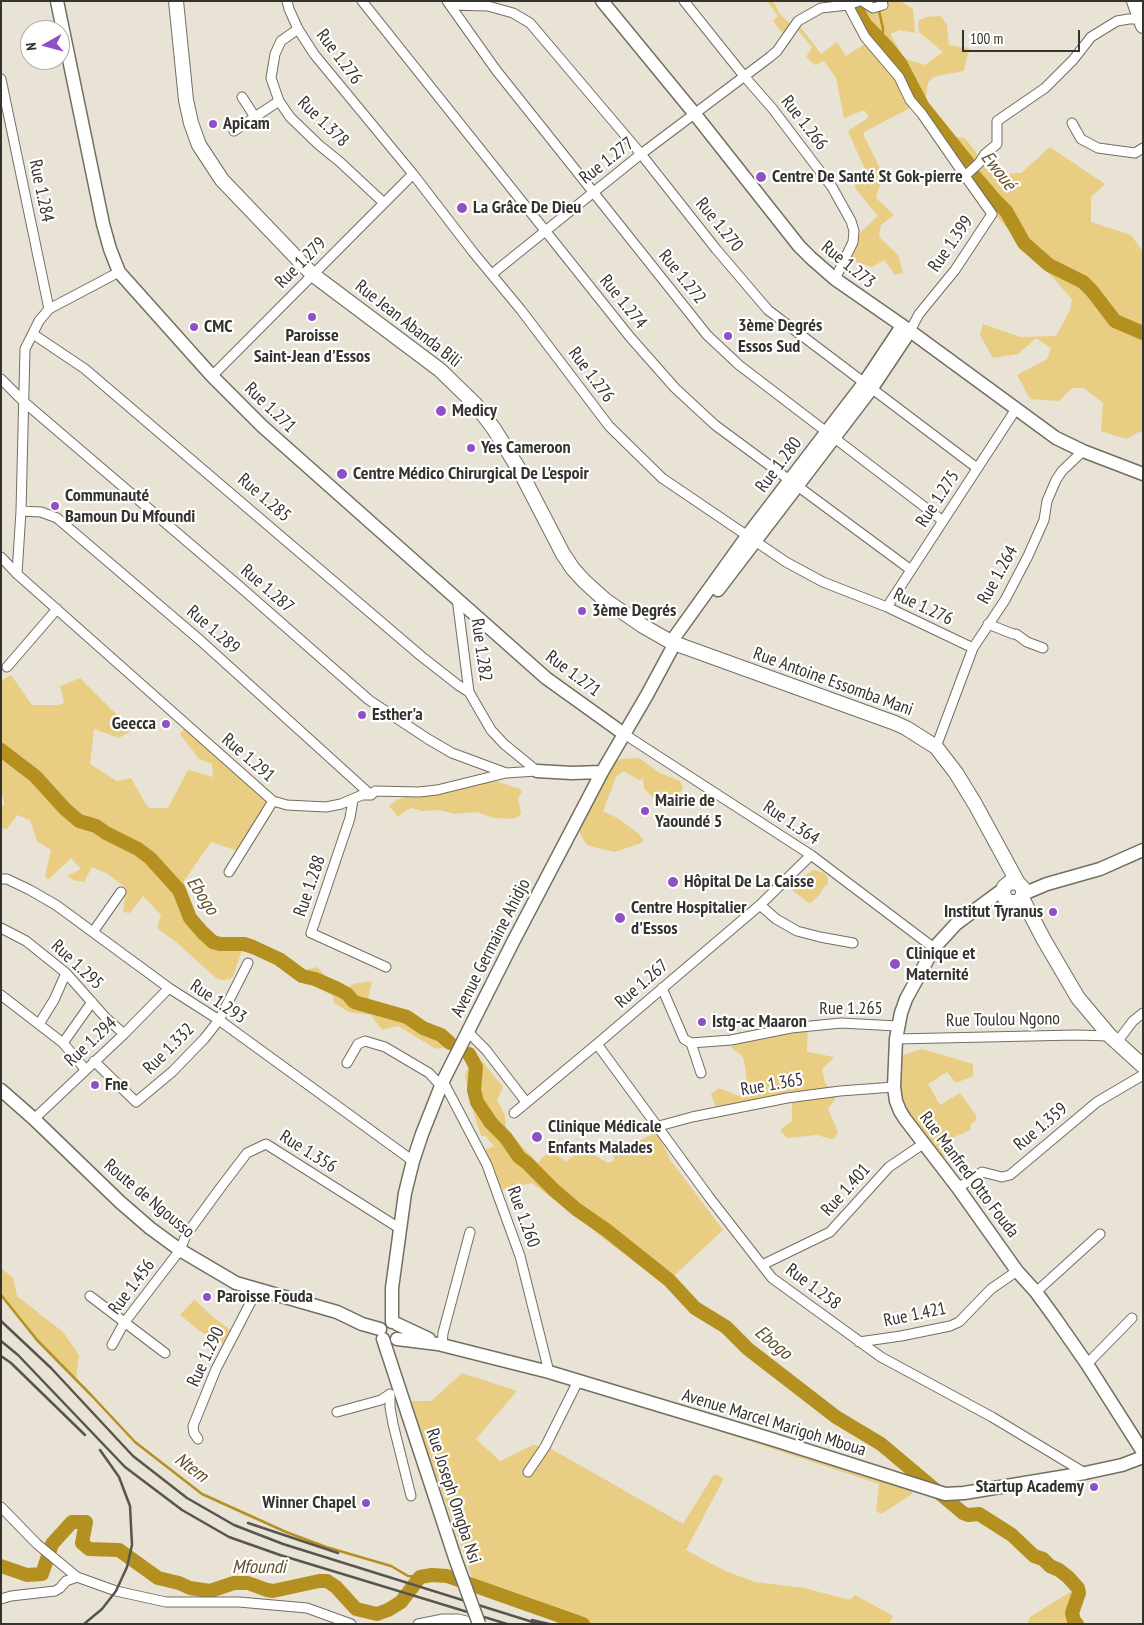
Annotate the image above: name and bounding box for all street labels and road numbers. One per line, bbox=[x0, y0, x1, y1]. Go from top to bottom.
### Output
street label: Rue 1.276 bbox=[311, 25, 367, 89]
street label: Rue 1.266 bbox=[776, 91, 832, 155]
street label: Rue 1.378 bbox=[293, 92, 353, 152]
street label: Rue 1.277 bbox=[575, 133, 639, 189]
street label: Rue 1.284 bbox=[24, 158, 58, 224]
street label: Rue 1.270 bbox=[691, 194, 747, 256]
street label: Rue 1.399 bbox=[924, 212, 978, 276]
street label: Rue 1.279 bbox=[271, 233, 331, 293]
street label: Rue 1.273 bbox=[817, 237, 879, 293]
street label: Rue 1.272 bbox=[654, 246, 710, 308]
street label: Rue 1.274 bbox=[595, 271, 651, 333]
street label: Rue Jean Abanda Bili bbox=[350, 276, 466, 372]
street label: Rue 1.276 bbox=[563, 343, 619, 407]
street label: Rue 1.271 bbox=[240, 378, 300, 438]
street label: Rue 1.280 bbox=[751, 433, 807, 497]
street label: Rue 1.275 bbox=[912, 467, 964, 531]
street label: Rue 1.285 bbox=[233, 469, 295, 527]
street label: Rue 1.264 bbox=[973, 542, 1023, 608]
street label: Rue 1.287 bbox=[236, 560, 298, 618]
street label: Rue 1.276 bbox=[890, 584, 956, 630]
street label: Rue 1.289 bbox=[182, 601, 244, 659]
street label: Rue 1.282 bbox=[466, 617, 496, 683]
street label: Rue Antoine Essomba Mani bbox=[750, 643, 916, 721]
street label: Rue 1.271 bbox=[541, 646, 605, 702]
street label: Rue 1.291 bbox=[217, 729, 279, 787]
street label: Rue 1.364 bbox=[759, 796, 823, 850]
street label: Rue 1.288 bbox=[289, 853, 331, 919]
street label: Avenue Germaine Ahidjo bbox=[447, 875, 535, 1021]
street label: Rue 1.295 bbox=[46, 936, 108, 994]
street label: Rue 1.267 bbox=[611, 955, 673, 1013]
street label: Rue 1.293 bbox=[186, 975, 250, 1029]
street label: Rue 1.265 bbox=[819, 998, 883, 1020]
street label: Rue Toulou Ngono bbox=[946, 1008, 1060, 1032]
street label: Rue 1.294 bbox=[60, 1013, 122, 1071]
street label: Rue 1.332 bbox=[139, 1019, 199, 1079]
street label: Rue 1.365 bbox=[739, 1069, 805, 1101]
street label: Rue 1.359 bbox=[1010, 1098, 1072, 1156]
street label: Rue Manfred Otto Fouda bbox=[915, 1108, 1023, 1242]
street label: Rue 1.356 bbox=[275, 1126, 341, 1178]
street label: Route de Ngousso bbox=[99, 1155, 199, 1243]
street label: Rue 1.401 bbox=[817, 1159, 875, 1221]
street label: Rue 1.260 bbox=[502, 1184, 544, 1250]
street label: Rue 1.456 bbox=[104, 1255, 160, 1319]
street label: Rue 1.258 bbox=[781, 1259, 845, 1315]
street label: Rue 1.421 bbox=[882, 1298, 948, 1332]
street label: Rue 1.290 bbox=[183, 1324, 229, 1390]
street label: Avenue Marcel Marigoh Mboua bbox=[679, 1385, 869, 1461]
street label: Rue Joseph Omgba Nsi bbox=[421, 1426, 485, 1566]

